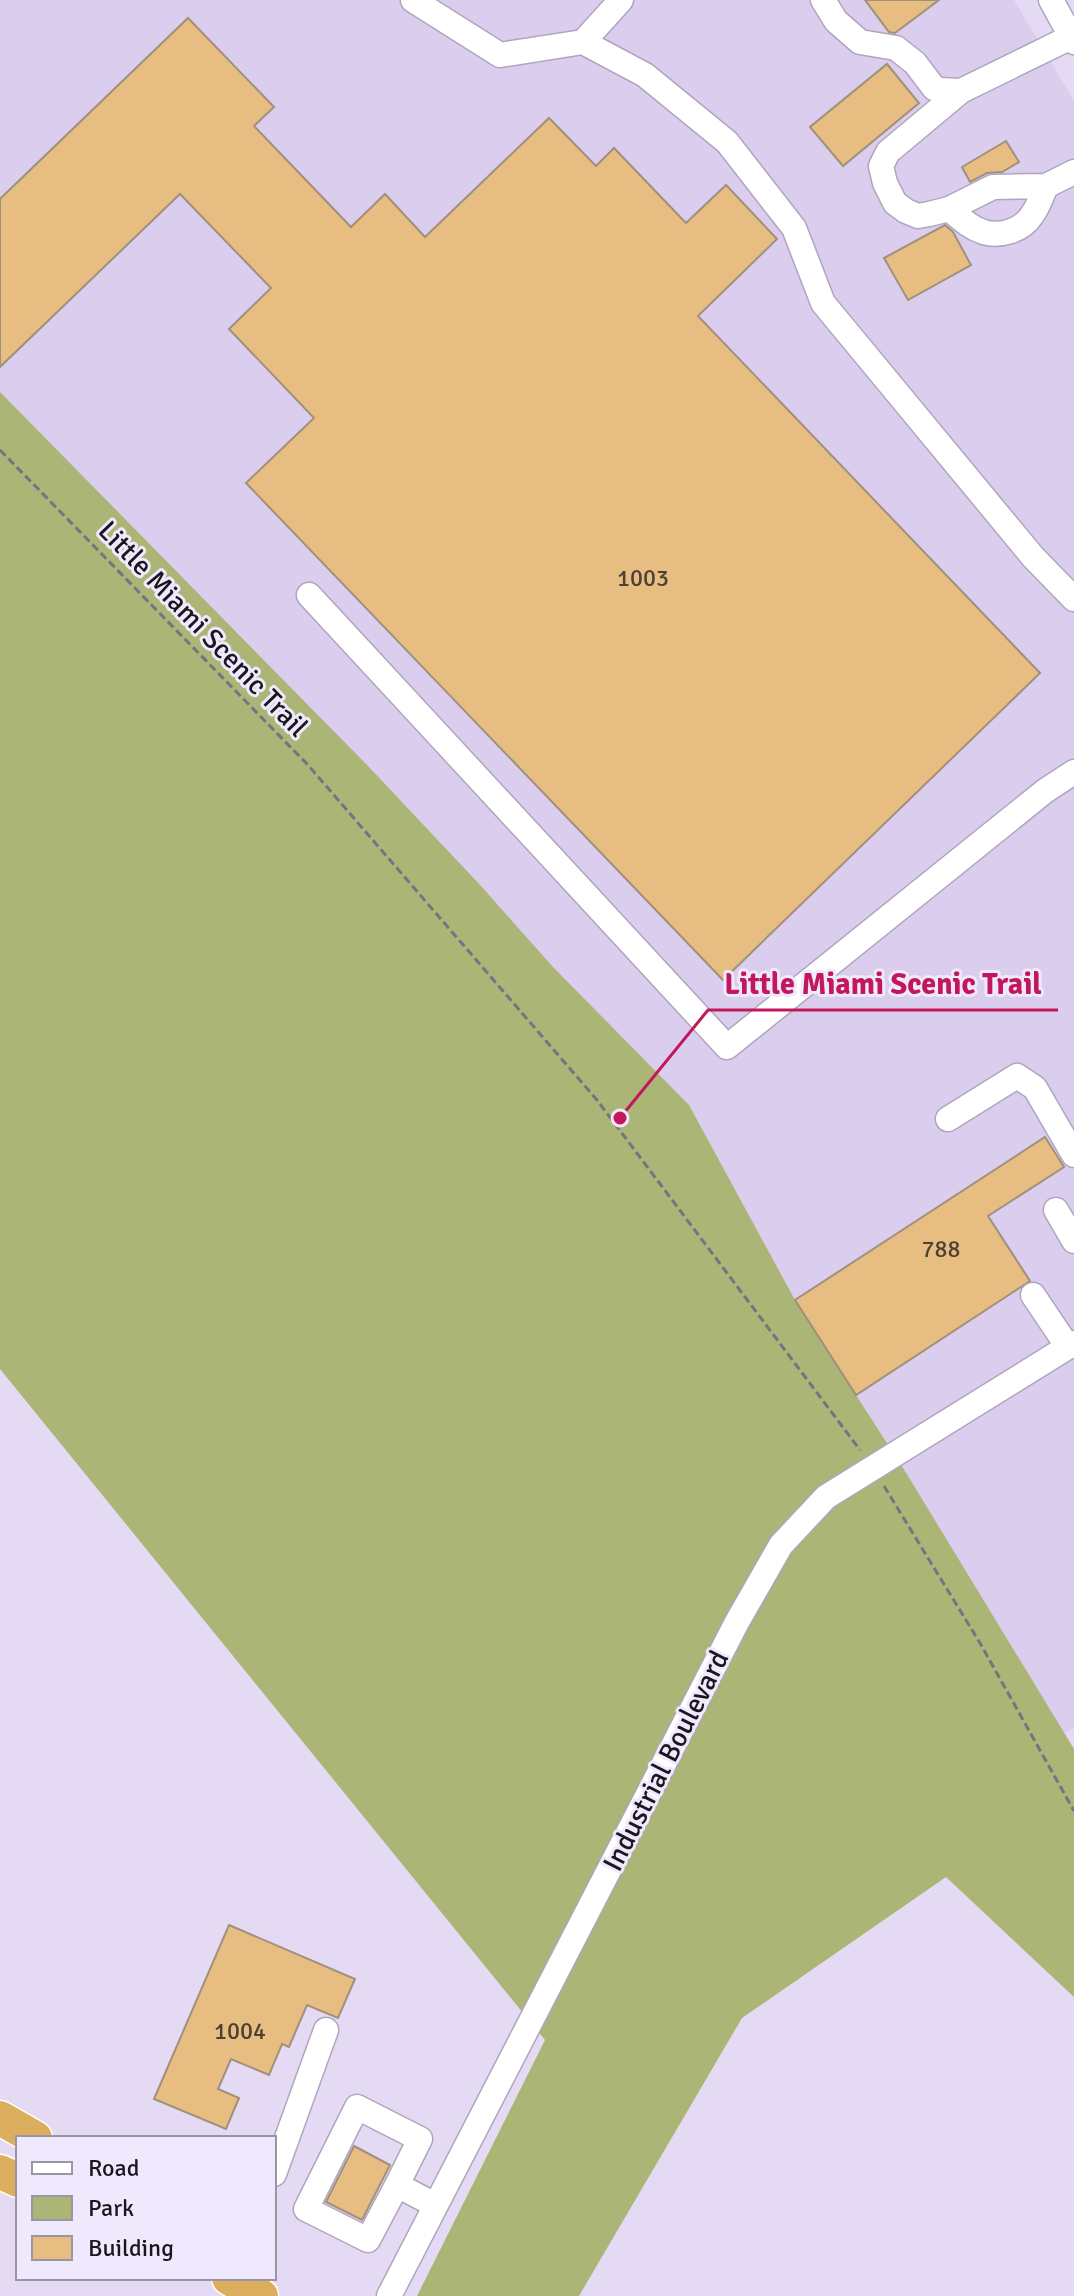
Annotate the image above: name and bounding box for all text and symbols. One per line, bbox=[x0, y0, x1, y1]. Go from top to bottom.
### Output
street label: Little Miami Scenic Trail bbox=[91, 514, 315, 744]
house number: 1003 bbox=[617, 563, 669, 593]
callout: Little Miami Scenic Trail bbox=[708, 956, 1058, 1010]
text: Little Miami Scenic Trail bbox=[724, 966, 1042, 1003]
house number: 788 bbox=[922, 1234, 960, 1264]
street label: Industrial Boulevard bbox=[596, 1645, 736, 1877]
house number: 1004 bbox=[214, 2016, 266, 2046]
legend bbox=[16, 2136, 276, 2280]
text: Road bbox=[88, 2153, 139, 2183]
text: Park bbox=[88, 2193, 134, 2223]
text: Building bbox=[88, 2233, 174, 2263]

